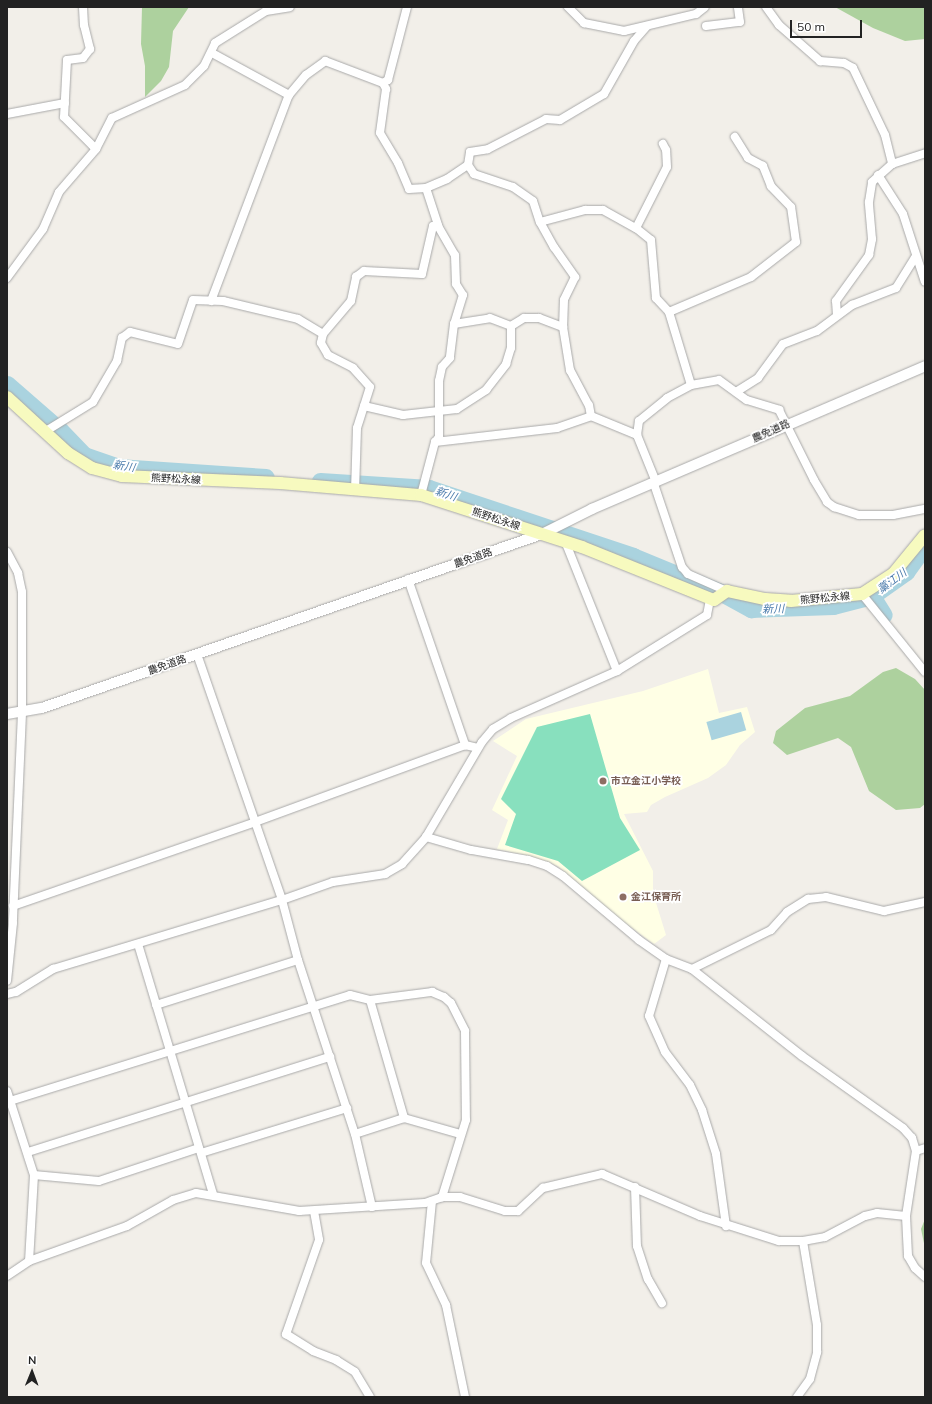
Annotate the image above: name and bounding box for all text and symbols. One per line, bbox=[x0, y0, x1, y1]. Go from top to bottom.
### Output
scale bar bbox=[792, 12, 864, 38]
text: 50 m bbox=[797, 19, 825, 34]
street label: 農免道路 bbox=[750, 417, 792, 445]
water label: 新川 bbox=[112, 458, 136, 474]
street label: 熊野松永線 bbox=[151, 472, 201, 486]
water label: 新川 bbox=[433, 484, 459, 504]
street label: 熊野松永線 bbox=[470, 506, 522, 532]
street label: 農免道路 bbox=[452, 546, 494, 570]
water label: 藁江川 bbox=[875, 566, 909, 596]
street label: 熊野松永線 bbox=[800, 590, 850, 606]
water label: 新川 bbox=[762, 602, 784, 616]
street label: 農免道路 bbox=[146, 653, 188, 677]
place label: 市立金江小学校 bbox=[611, 775, 681, 787]
marker: 市立金江小学校 bbox=[598, 776, 608, 786]
place label: 金江保育所 bbox=[631, 891, 681, 903]
marker: 金江保育所 bbox=[618, 892, 628, 902]
north arrow bbox=[12, 1352, 52, 1392]
text: N bbox=[28, 1353, 36, 1367]

